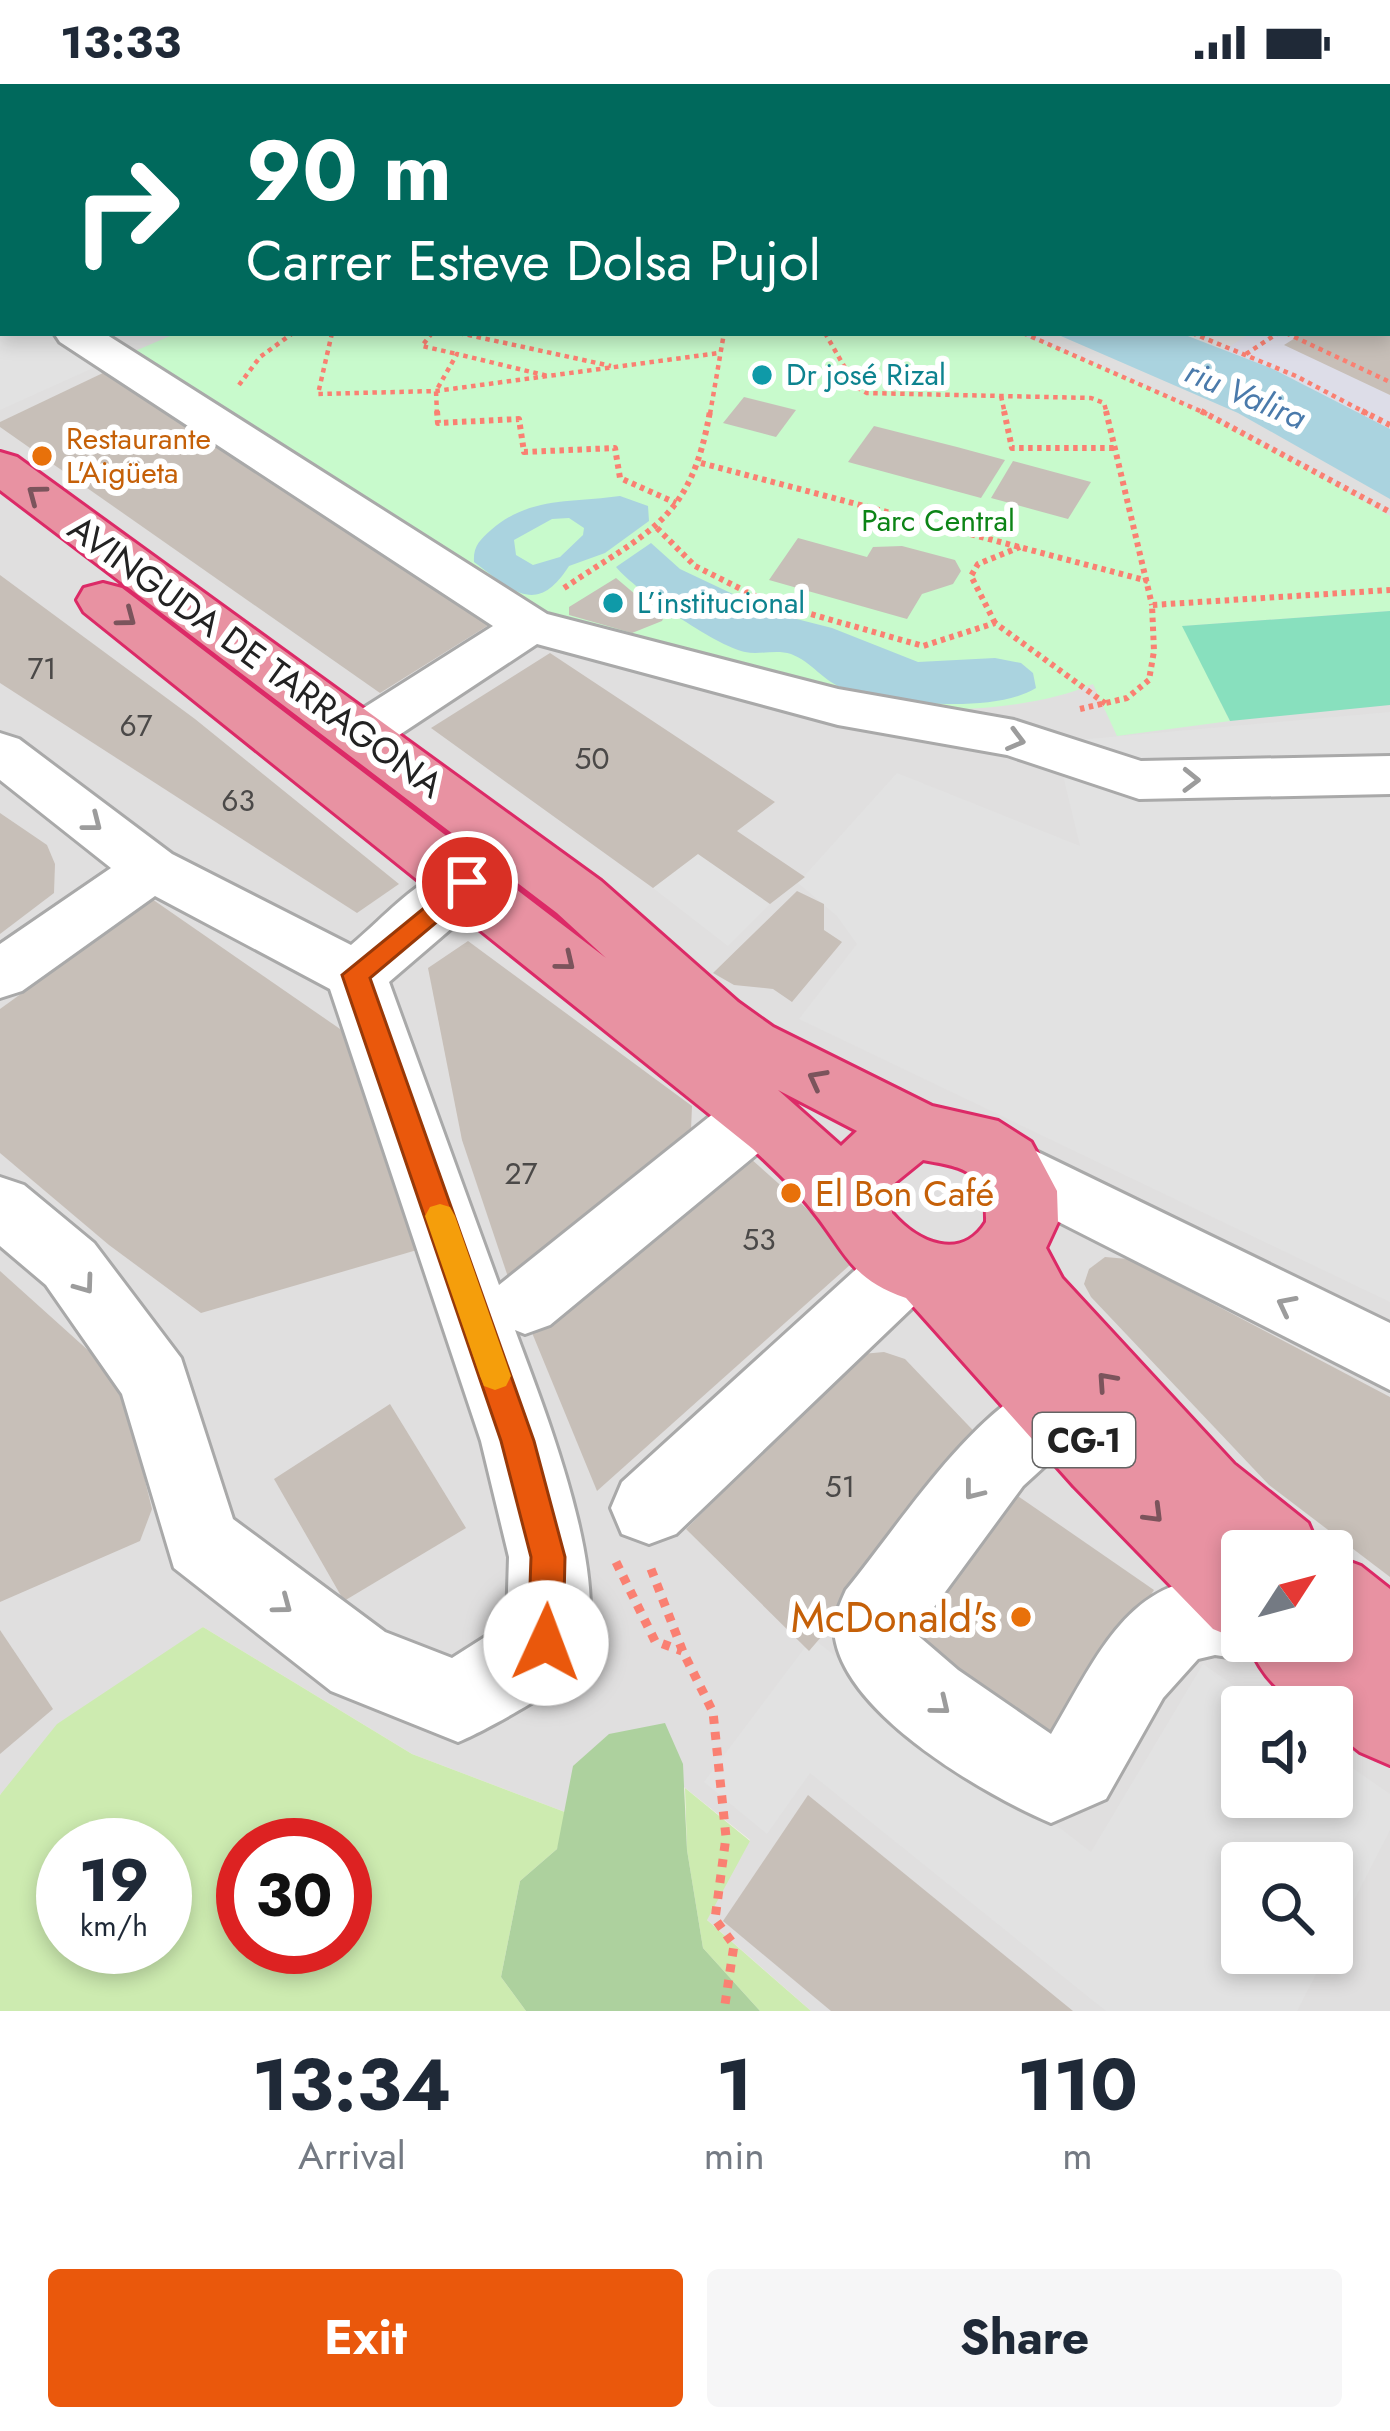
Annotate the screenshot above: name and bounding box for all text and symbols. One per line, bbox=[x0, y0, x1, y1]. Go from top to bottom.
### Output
text: 13:33 bbox=[60, 10, 181, 75]
text: 90 m bbox=[246, 110, 452, 232]
icon: right bbox=[48, 132, 204, 288]
text: Carrer Esteve Dolsa Pujol bbox=[246, 222, 821, 300]
water label: riu Valira bbox=[1178, 348, 1313, 441]
place label: Dr josé Rizal bbox=[786, 353, 946, 396]
marker: Dr josé Rizal bbox=[749, 362, 775, 388]
place label: Restaurante L'Aigüeta bbox=[66, 417, 211, 494]
marker: Restaurante L'Aigüeta bbox=[29, 443, 55, 469]
one-way arrow bbox=[28, 486, 49, 508]
park label: Parc Central bbox=[861, 499, 1015, 542]
street label: AVINGUDA DE TARRAGONA bbox=[58, 502, 454, 810]
place label: L’institucional bbox=[637, 581, 805, 624]
marker: L’institucional bbox=[600, 590, 626, 616]
one-way arrow bbox=[113, 603, 135, 625]
house number: 71 bbox=[27, 647, 57, 690]
house number: 67 bbox=[119, 704, 153, 747]
one-way arrow bbox=[1006, 726, 1026, 751]
house number: 50 bbox=[575, 737, 609, 780]
one-way arrow bbox=[1182, 767, 1201, 793]
house number: 63 bbox=[221, 779, 255, 822]
one-way arrow bbox=[79, 809, 101, 830]
pin bbox=[416, 831, 518, 933]
icon: arrive bbox=[434, 849, 500, 915]
one-way arrow bbox=[552, 947, 574, 969]
one-way arrow bbox=[807, 1071, 829, 1094]
house number: 27 bbox=[505, 1152, 538, 1195]
place label: El Bon Café bbox=[815, 1167, 994, 1219]
marker: El Bon Café bbox=[778, 1180, 804, 1206]
house number: 53 bbox=[742, 1218, 776, 1261]
one-way arrow bbox=[70, 1272, 92, 1293]
one-way arrow bbox=[1277, 1295, 1298, 1319]
one-way arrow bbox=[1099, 1373, 1120, 1394]
road number: CG-1 bbox=[1033, 1413, 1135, 1467]
house number: 51 bbox=[825, 1465, 855, 1508]
one-way arrow bbox=[966, 1477, 988, 1499]
one-way arrow bbox=[1140, 1500, 1162, 1522]
north arrow bbox=[1221, 1530, 1353, 1662]
map controls bbox=[1221, 1530, 1353, 1974]
position arrow bbox=[483, 1580, 609, 1706]
place label: McDonald's bbox=[791, 1587, 997, 1648]
one-way arrow bbox=[270, 1590, 292, 1612]
marker: McDonald's bbox=[1008, 1604, 1034, 1630]
button: sound bbox=[1221, 1686, 1353, 1818]
one-way arrow bbox=[928, 1692, 950, 1713]
speed limit sign: 30 bbox=[216, 1818, 372, 1974]
text: 19 bbox=[79, 1837, 149, 1924]
button: search bbox=[1221, 1842, 1353, 1974]
text: km/h bbox=[80, 1904, 148, 1947]
text: 13:34 bbox=[252, 2033, 452, 2137]
text: 1 bbox=[716, 2033, 753, 2137]
text: 110 bbox=[1017, 2033, 1138, 2137]
text: Arrival bbox=[298, 2127, 406, 2184]
text: min bbox=[704, 2127, 765, 2184]
text: m bbox=[1062, 2127, 1093, 2184]
button: Exit bbox=[48, 2269, 683, 2407]
button: Share bbox=[707, 2269, 1342, 2407]

